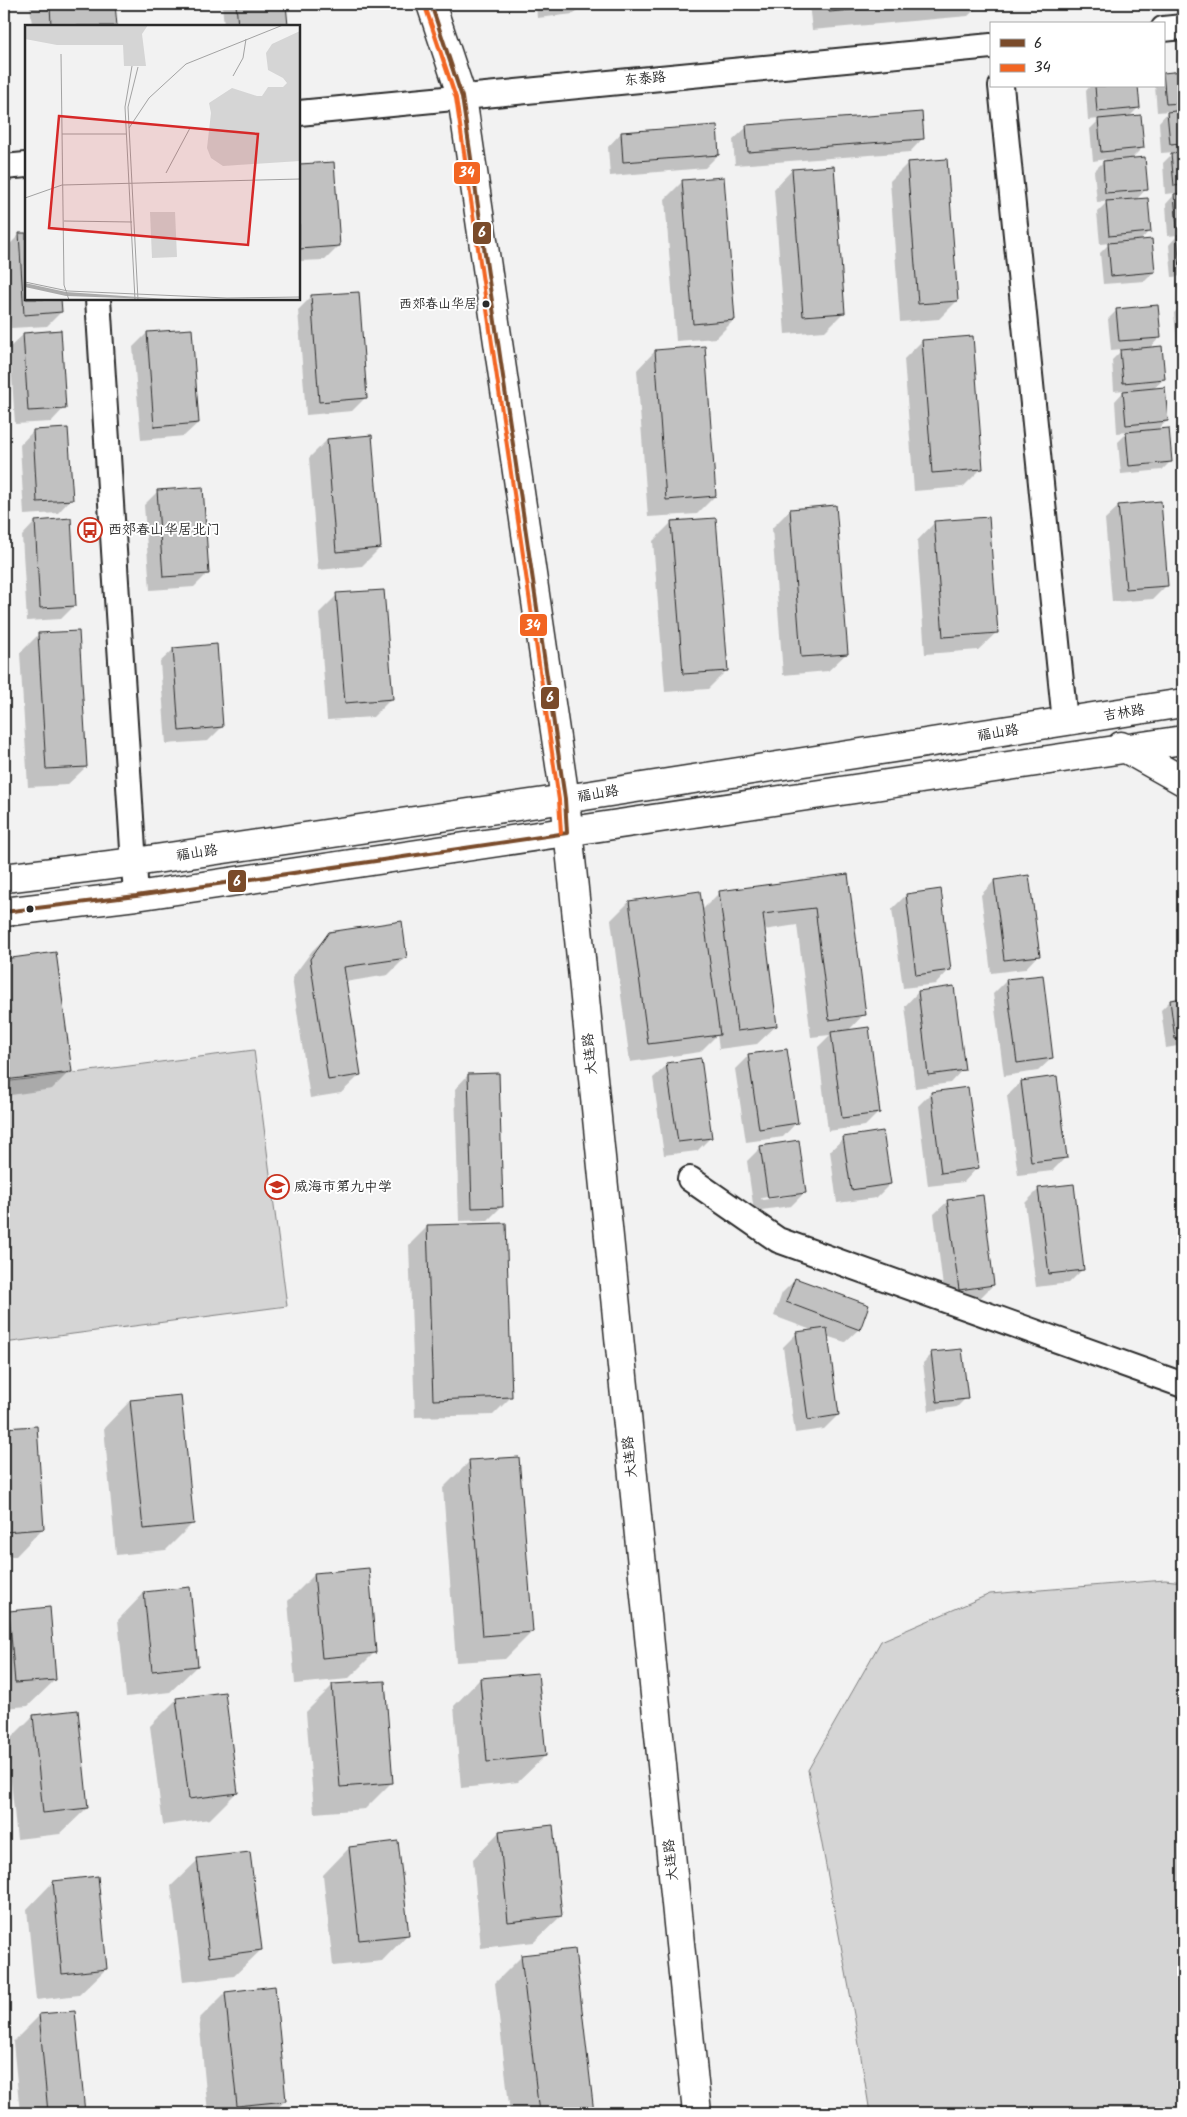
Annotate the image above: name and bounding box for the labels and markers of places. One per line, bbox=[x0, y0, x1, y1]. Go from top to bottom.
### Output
place label: 西郊春山华居 bbox=[399, 294, 477, 315]
marker: 西郊春山华居 bbox=[481, 299, 491, 309]
bus stop icon: 西郊春山华居北门 bbox=[77, 517, 103, 543]
place label: 西郊春山华居北门 bbox=[108, 519, 220, 541]
unlabelled marker bbox=[25, 904, 35, 914]
school or university icon: 威海市第九中学 bbox=[264, 1174, 290, 1200]
place label: 威海市第九中学 bbox=[294, 1176, 392, 1198]

